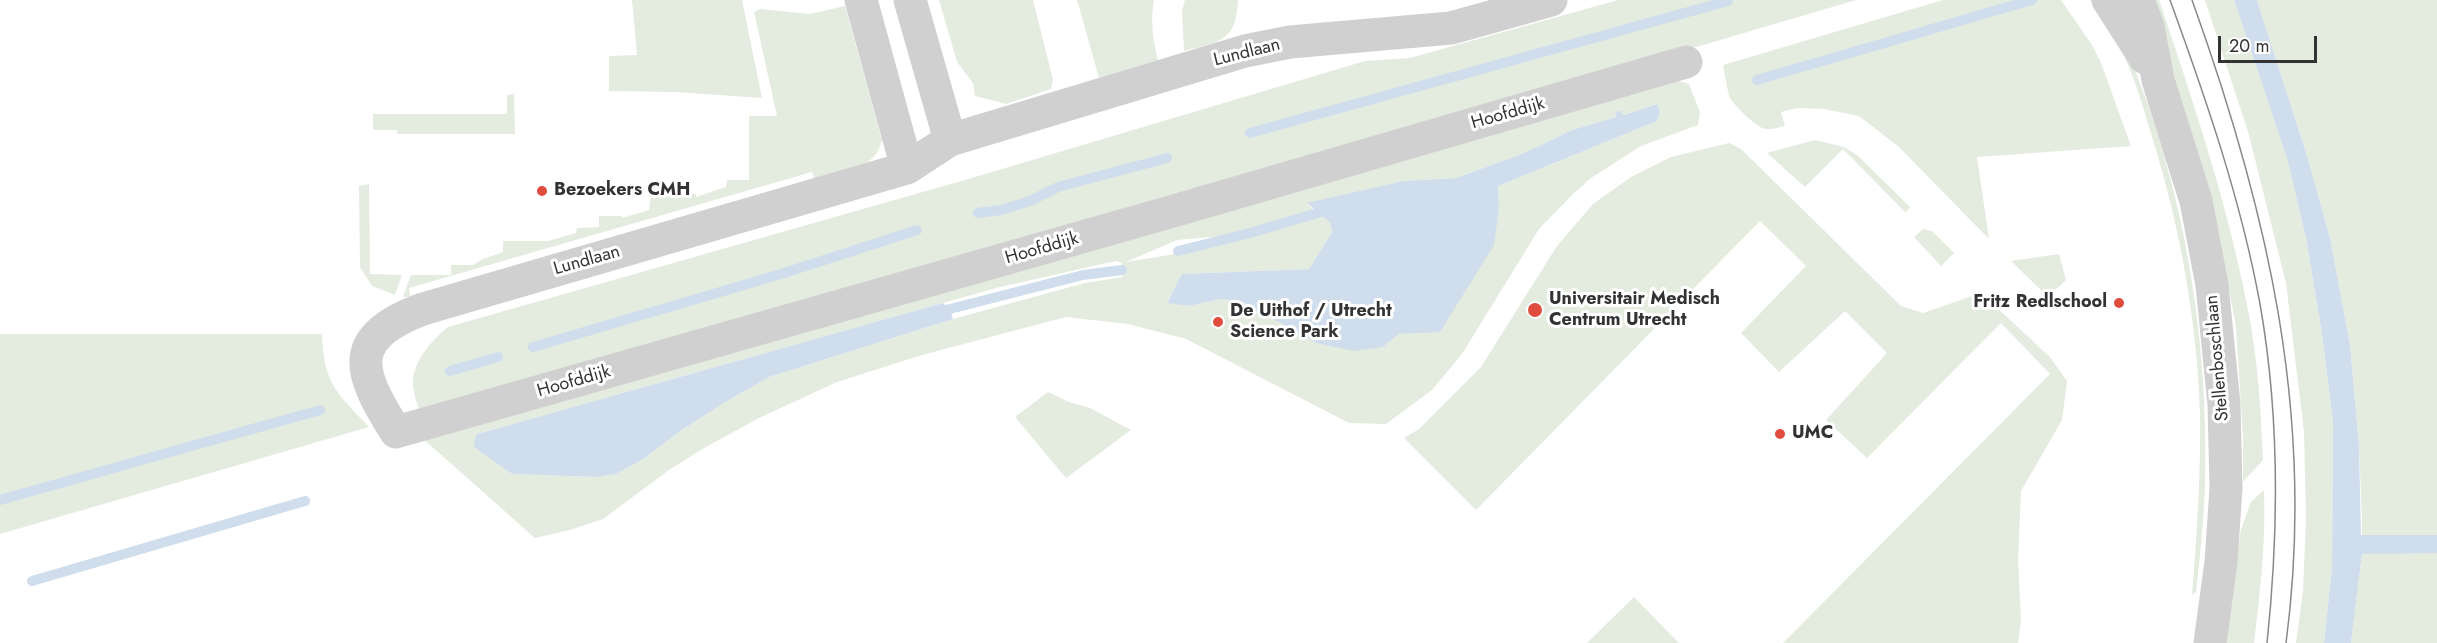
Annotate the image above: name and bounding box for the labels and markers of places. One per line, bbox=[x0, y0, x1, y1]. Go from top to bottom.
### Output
place label: Bezoekers CMH bbox=[554, 180, 690, 202]
marker: Bezoekers CMH bbox=[535, 184, 549, 198]
place label: Universitair Medisch Centrum Utrecht bbox=[1549, 289, 1720, 332]
place label: Fritz Redlschool bbox=[1973, 292, 2107, 314]
marker: Fritz Redlschool bbox=[2112, 296, 2126, 310]
place label: De Uithof / Utrecht Science Park bbox=[1230, 301, 1392, 344]
marker: Universitair Medisch Centrum Utrecht bbox=[1526, 301, 1544, 319]
marker: De Uithof / Utrecht Science Park bbox=[1211, 315, 1225, 329]
place label: UMC bbox=[1792, 423, 1833, 445]
marker: UMC bbox=[1773, 427, 1787, 441]

